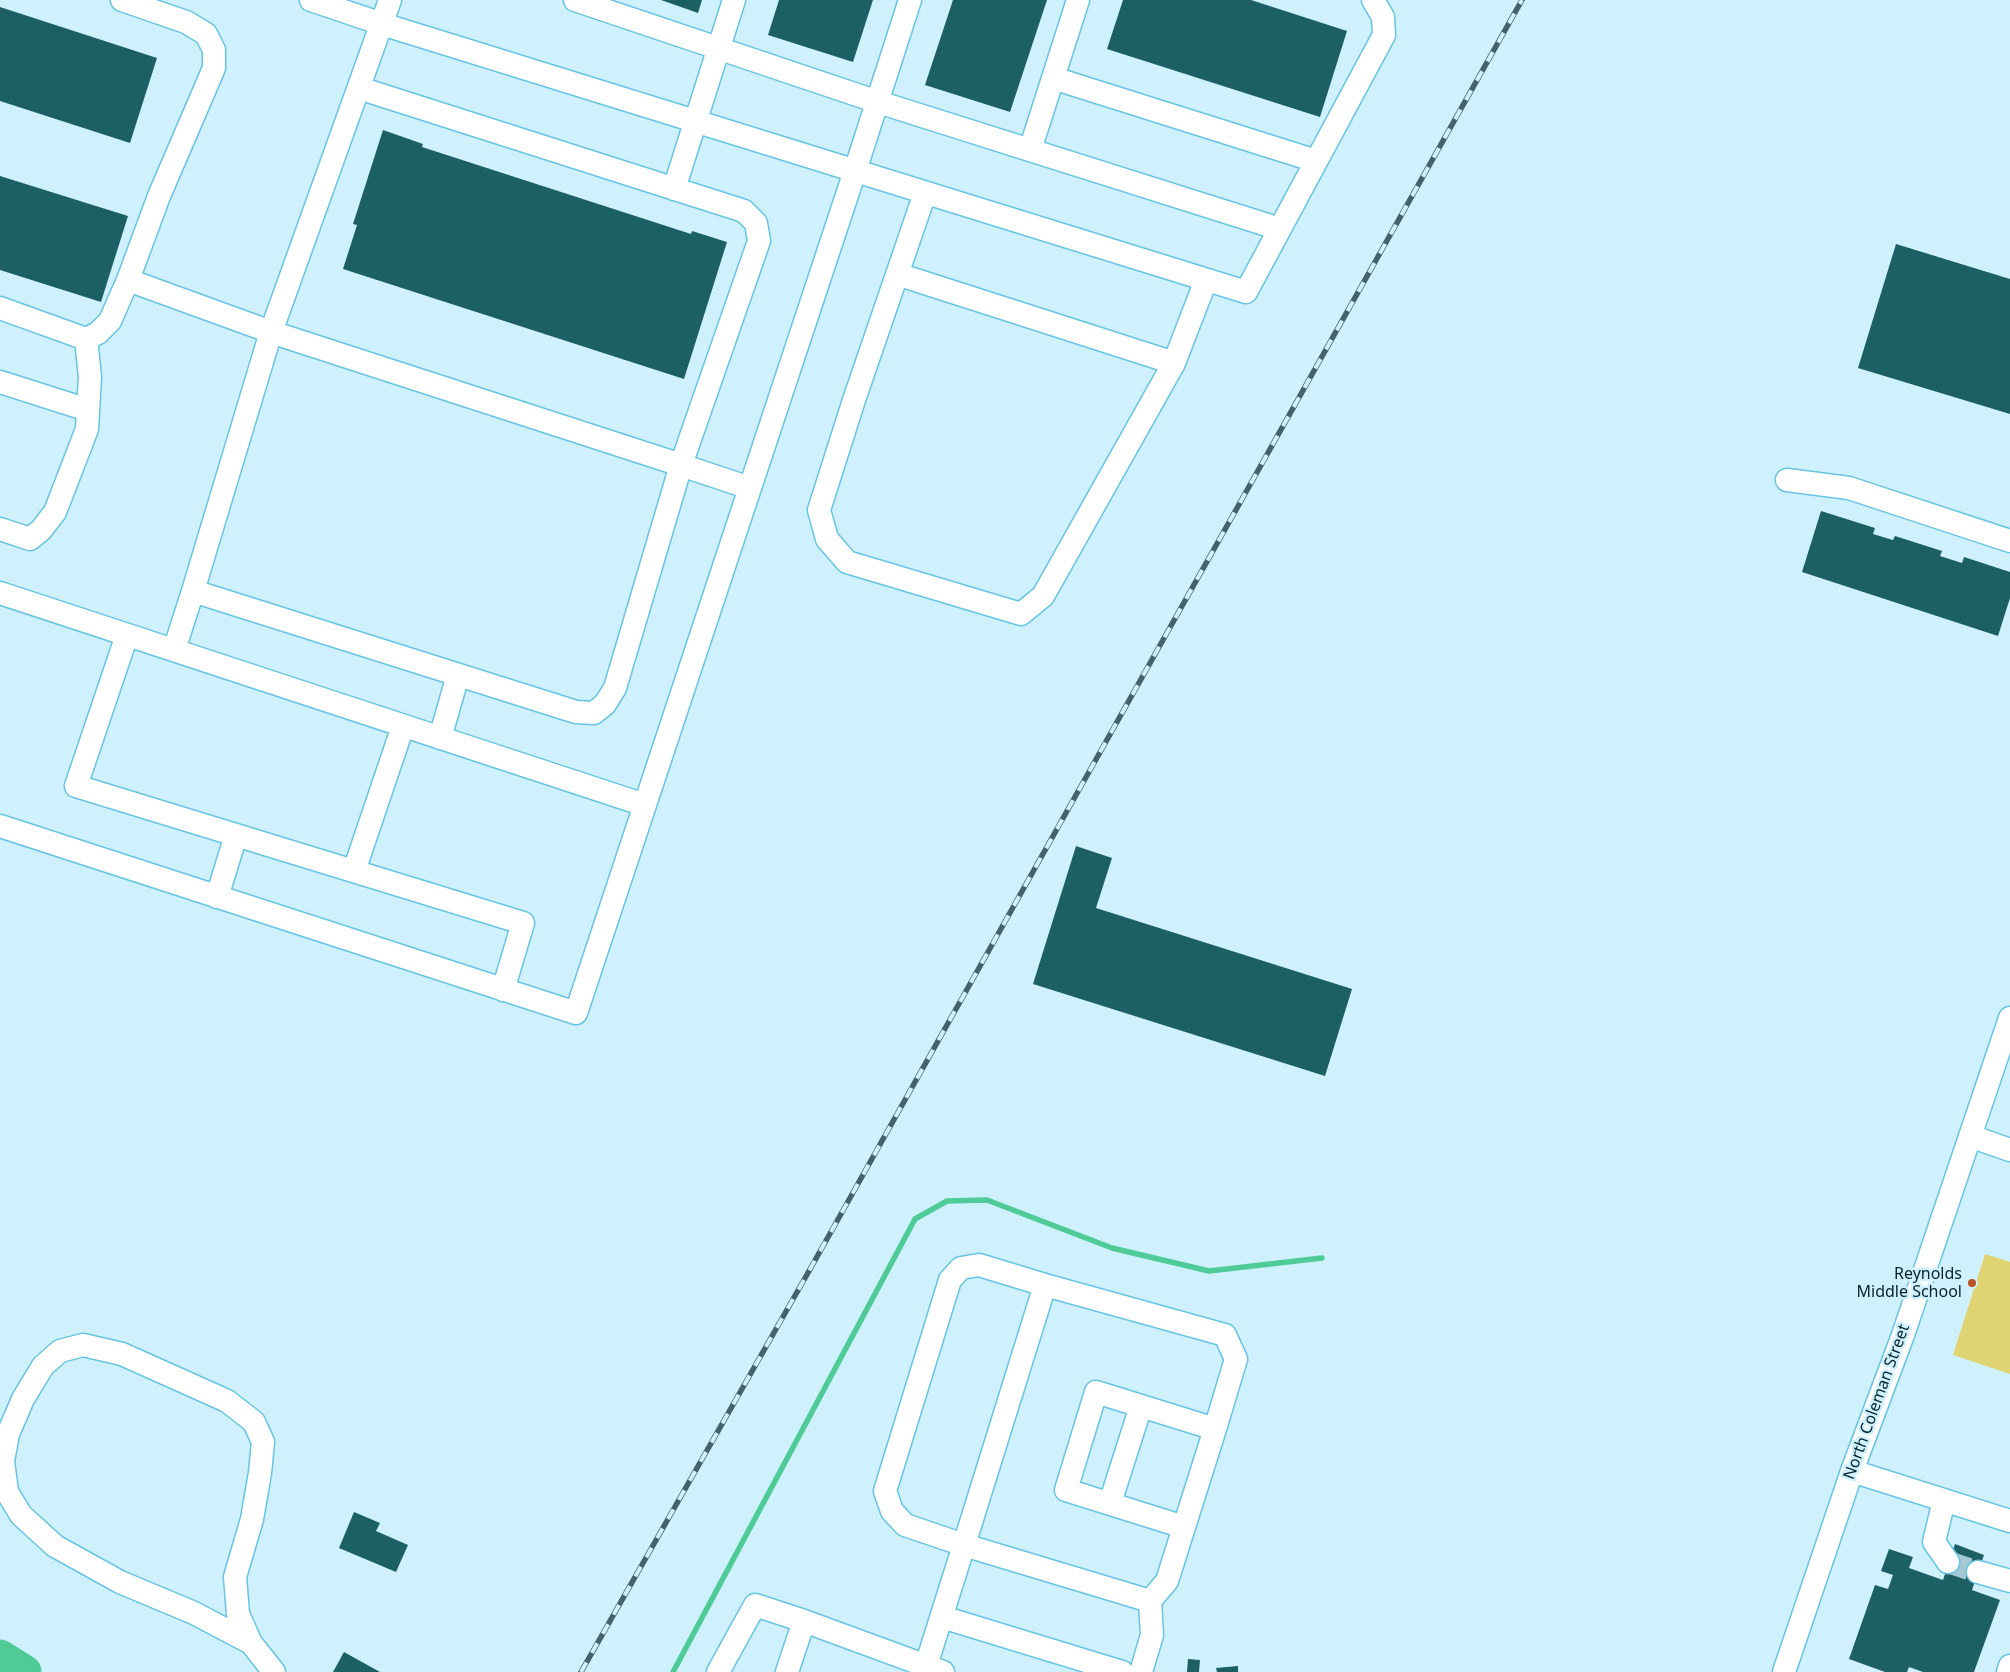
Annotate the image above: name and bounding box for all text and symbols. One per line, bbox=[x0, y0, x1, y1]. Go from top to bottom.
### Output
place label: Reynolds Middle School bbox=[1857, 1264, 1962, 1302]
marker: Reynolds Middle School bbox=[1966, 1277, 1978, 1289]
street label: North Coleman Street bbox=[1840, 1322, 1914, 1482]

